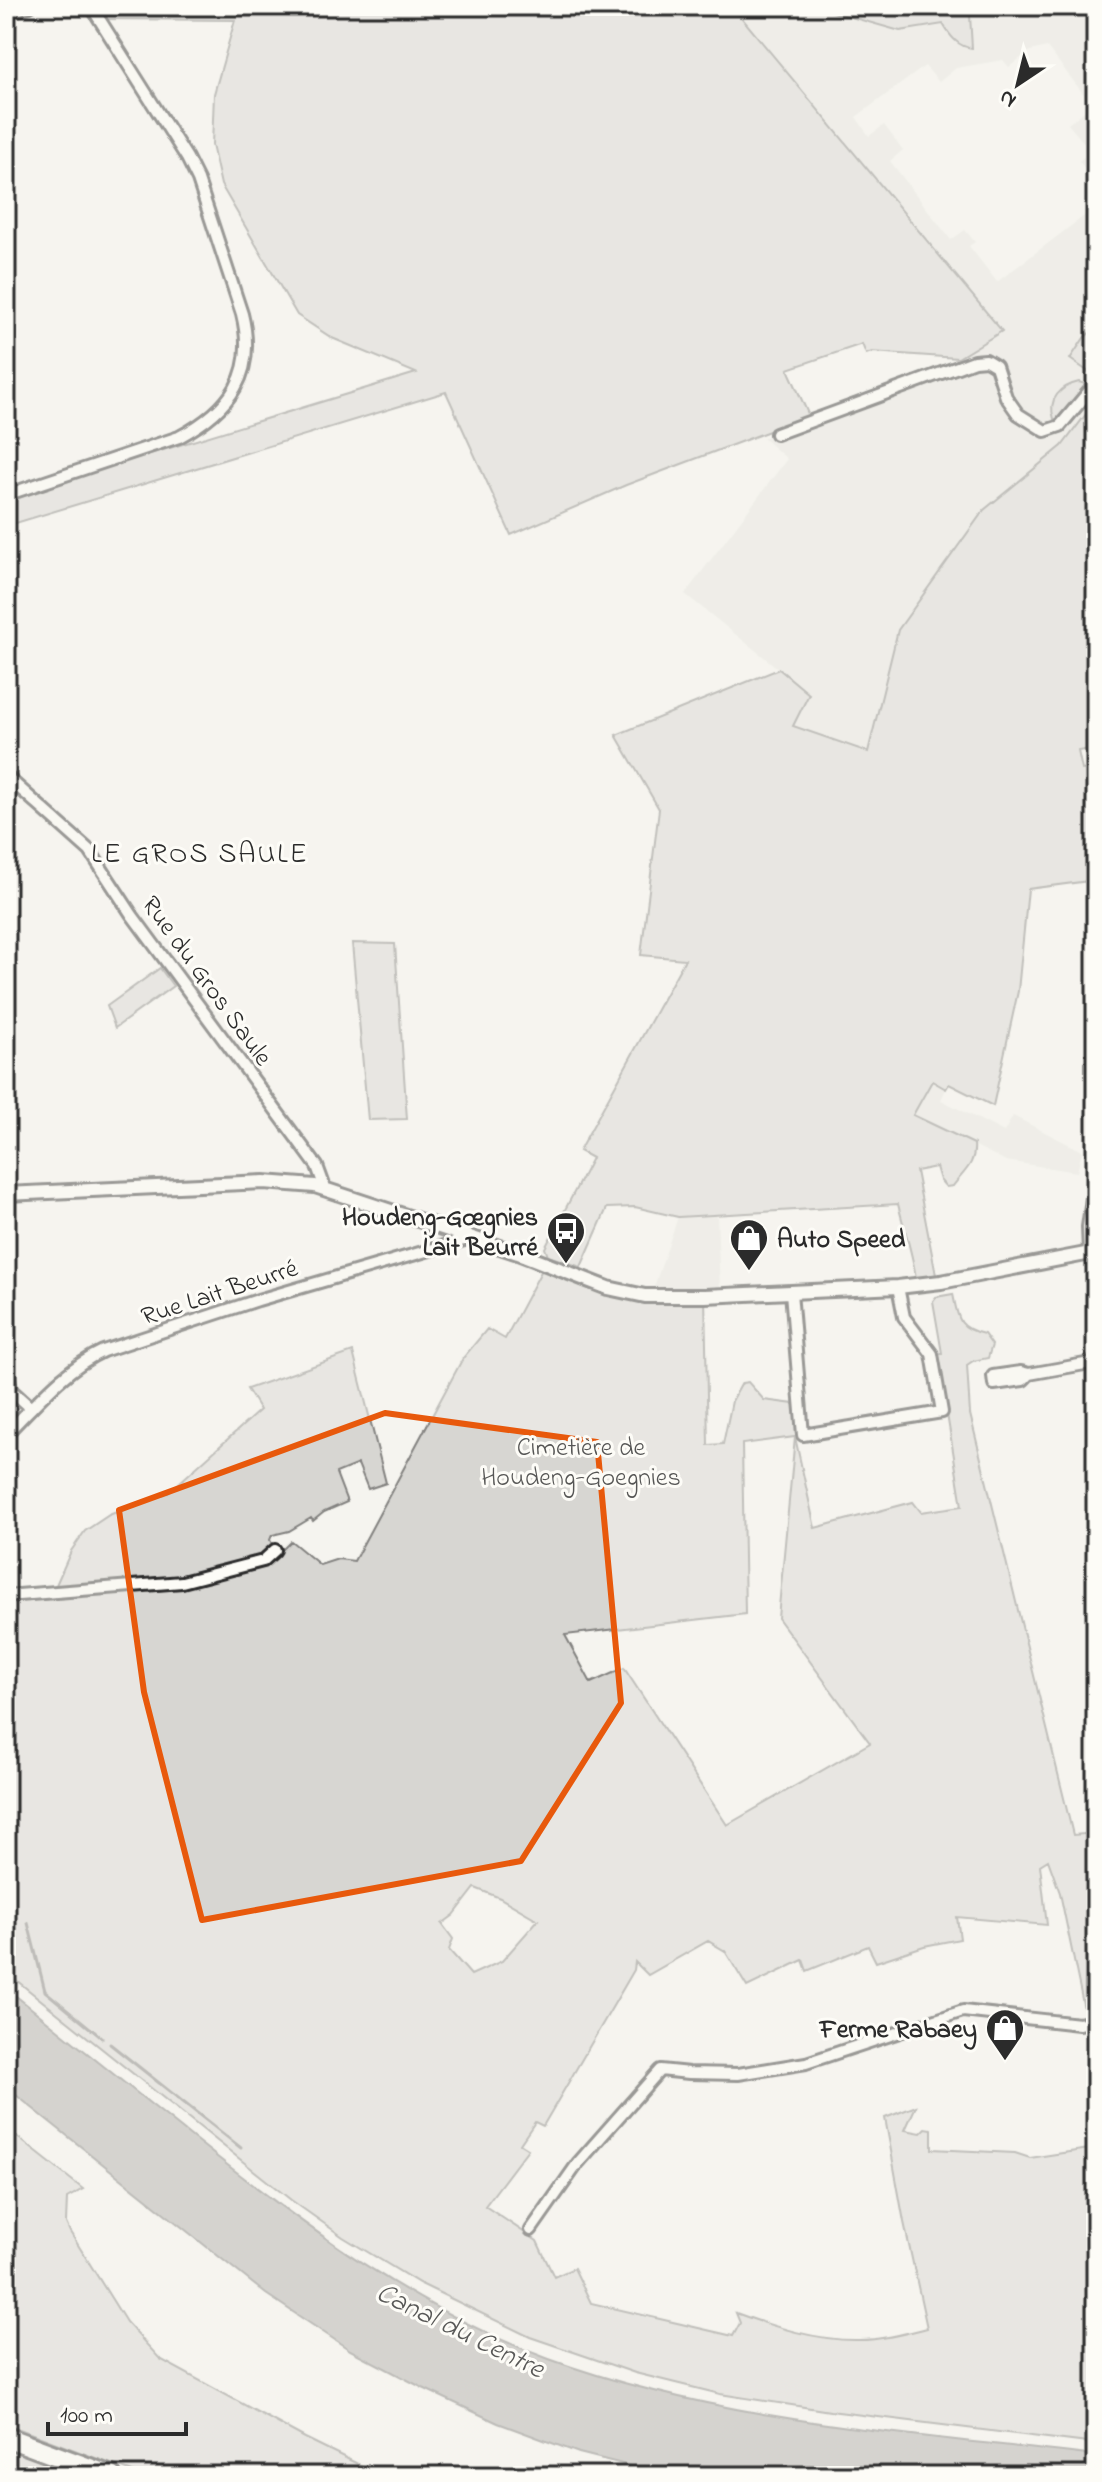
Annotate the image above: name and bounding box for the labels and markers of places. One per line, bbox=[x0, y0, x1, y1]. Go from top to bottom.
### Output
place label: Houdeng-Gœgnies Lait Beurré bbox=[342, 1200, 539, 1268]
bus stop icon: Houdeng-Gœgnies Lait Beurré bbox=[545, 1210, 587, 1265]
shop icon: Auto Speed bbox=[728, 1217, 770, 1272]
place label: Auto Speed bbox=[777, 1222, 906, 1260]
shop icon: Ferme Rabaey bbox=[984, 2007, 1026, 2062]
place label: Ferme Rabaey bbox=[818, 2012, 977, 2050]

